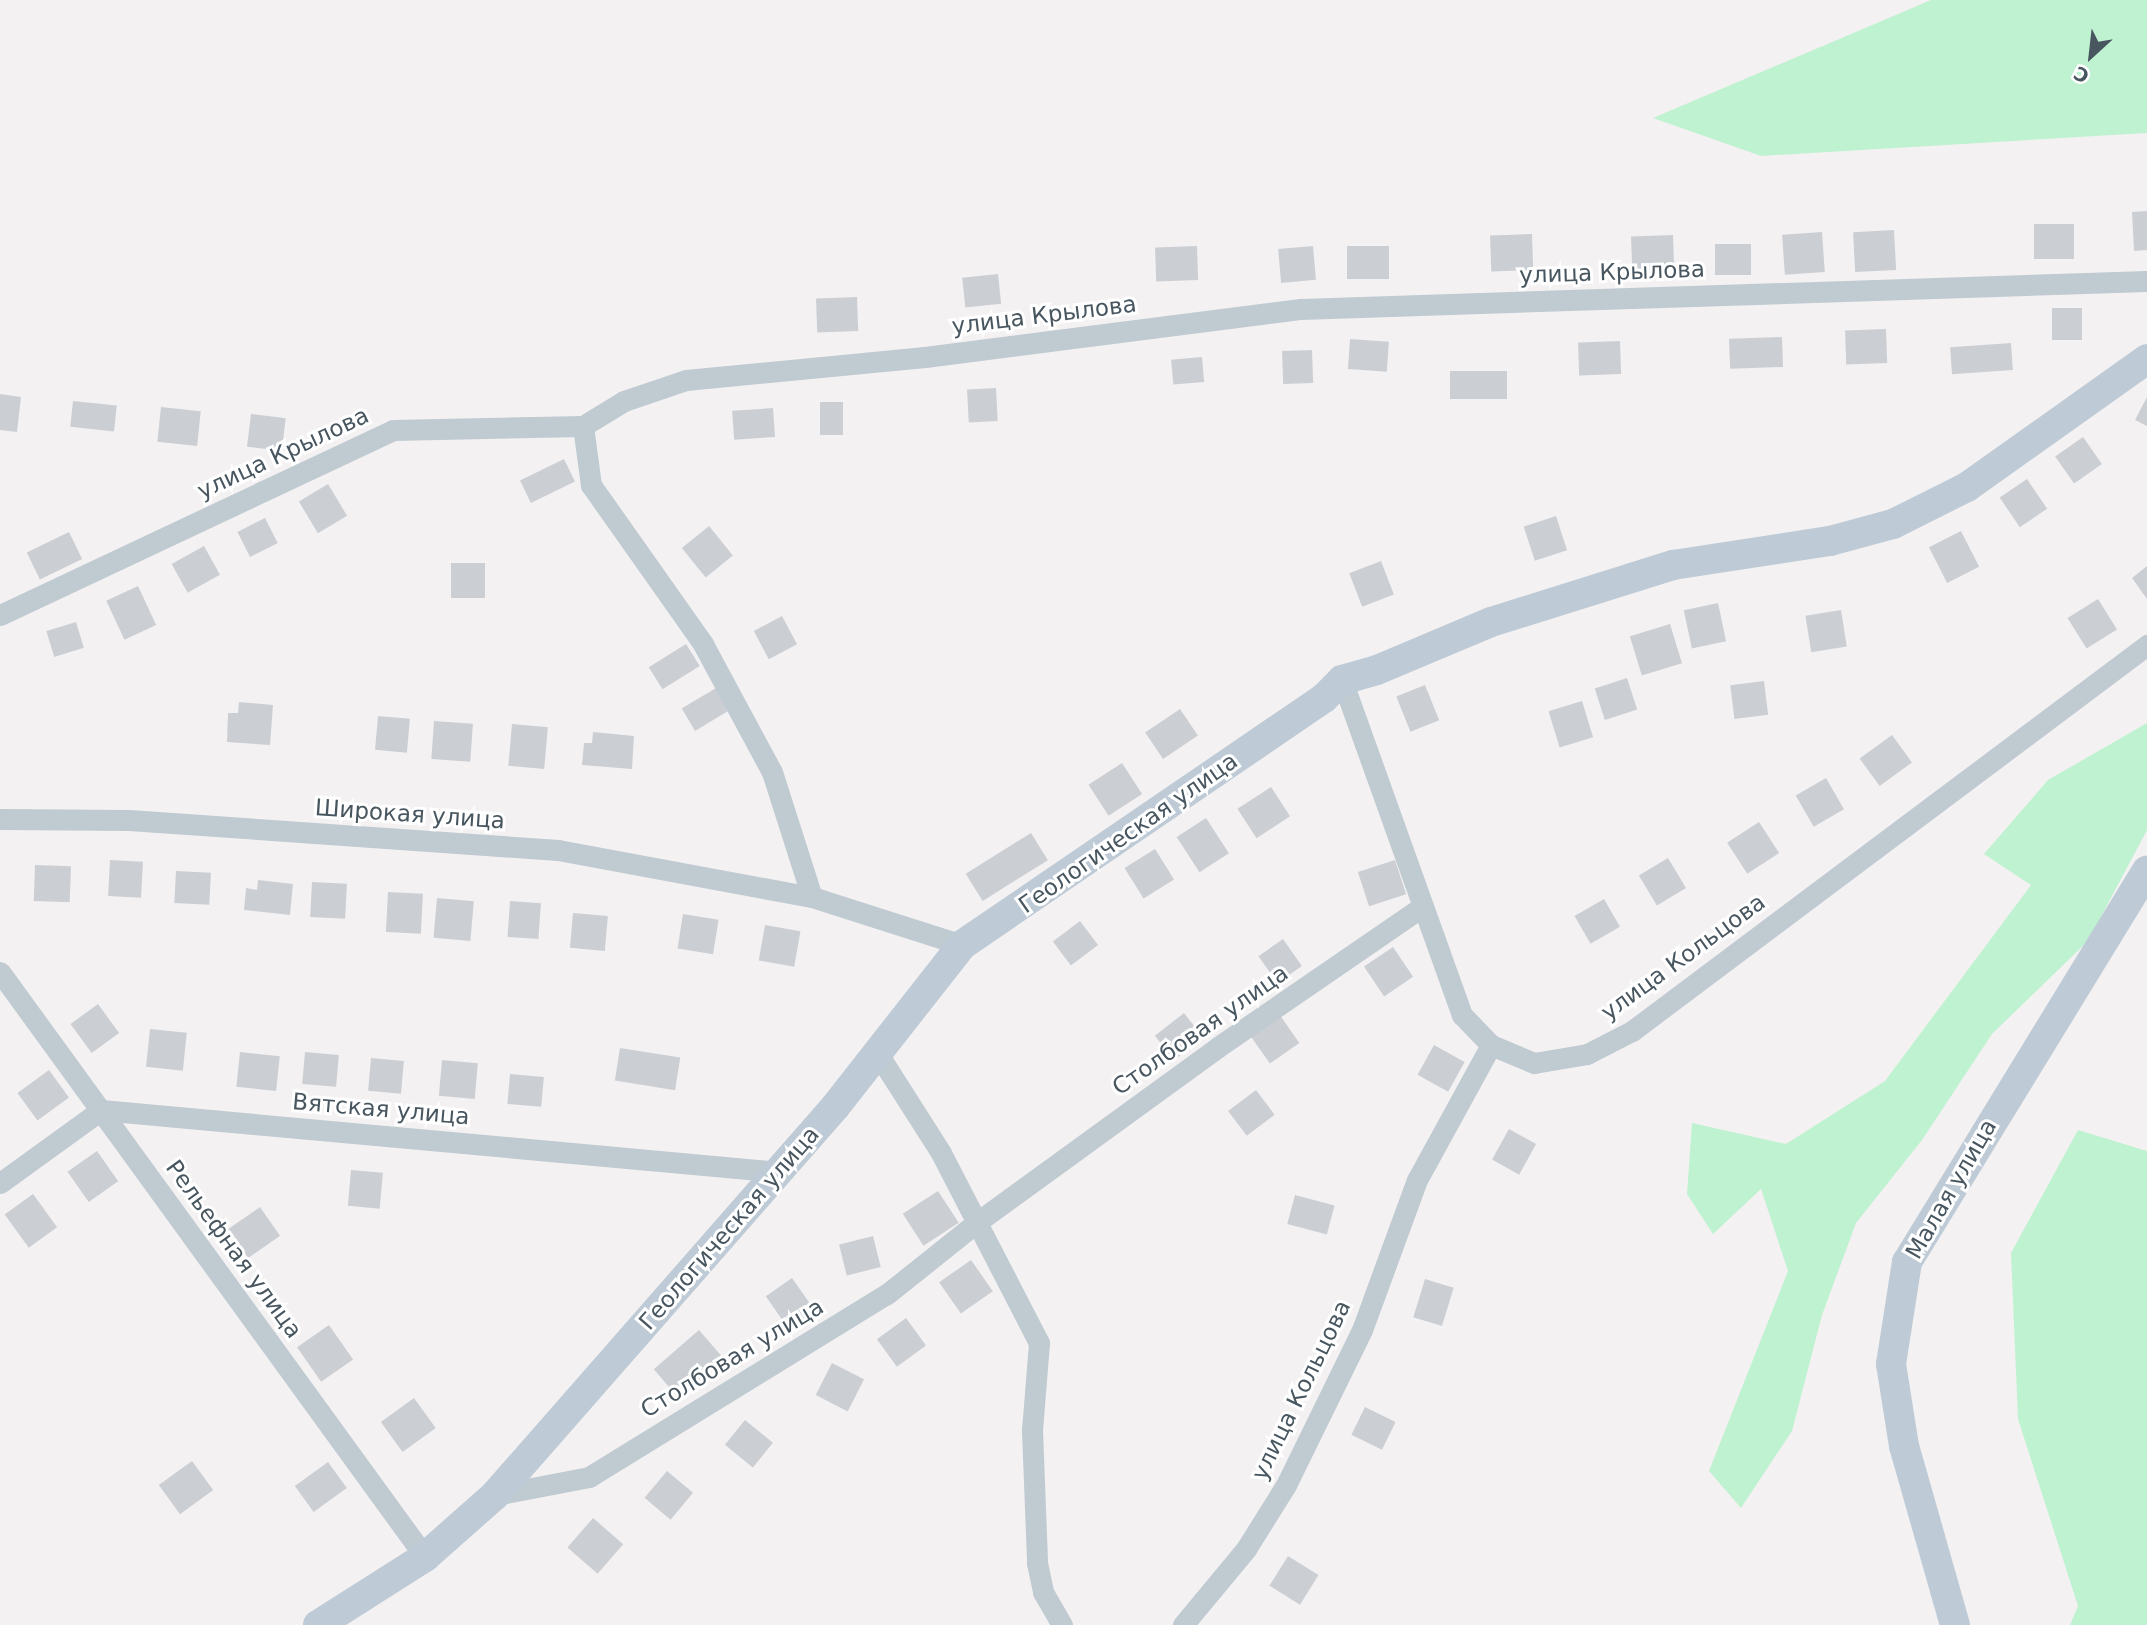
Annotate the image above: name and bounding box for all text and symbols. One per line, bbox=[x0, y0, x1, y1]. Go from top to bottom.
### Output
north arrow bbox=[2056, 21, 2126, 91]
text: С bbox=[2070, 62, 2093, 88]
street label: улица Крылова bbox=[1519, 255, 1705, 289]
street label: улица Крылова bbox=[950, 290, 1138, 340]
street label: улица Крылова bbox=[193, 401, 373, 505]
street label: Геологическая улица bbox=[1013, 747, 1243, 919]
street label: Широкая улица bbox=[314, 794, 506, 834]
street label: улица Кольцова bbox=[1595, 888, 1771, 1026]
street label: Столбовая улица bbox=[1107, 959, 1293, 1101]
street label: Вятская улица bbox=[291, 1088, 471, 1130]
street label: Малая улица bbox=[1900, 1114, 2002, 1264]
street label: Геологическая улица bbox=[633, 1121, 825, 1335]
street label: Рельефная улица bbox=[160, 1155, 308, 1343]
street label: Столбовая улица bbox=[636, 1293, 828, 1423]
street label: улица Кольцова bbox=[1246, 1296, 1356, 1484]

